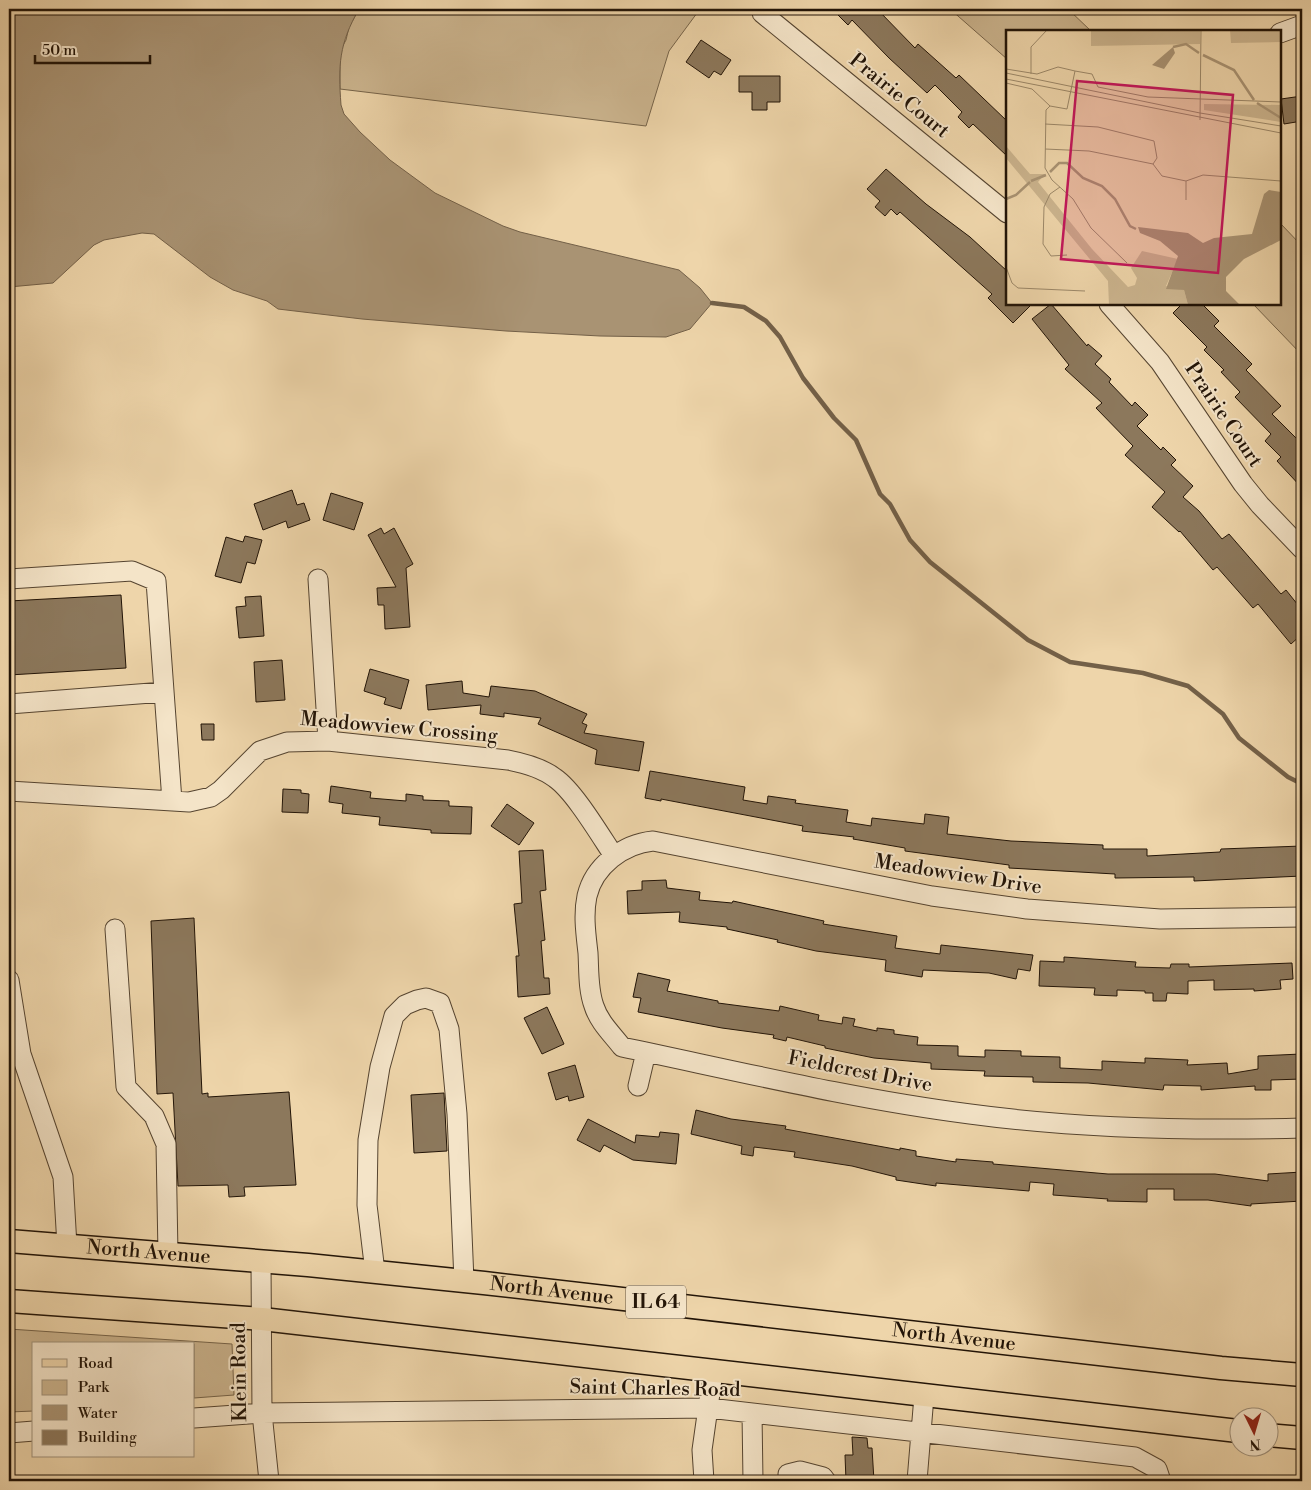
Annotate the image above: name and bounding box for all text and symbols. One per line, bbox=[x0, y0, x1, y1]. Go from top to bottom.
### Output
inset map bbox=[1006, 30, 1281, 305]
scale bar bbox=[35, 32, 150, 64]
text: 50 m bbox=[42, 41, 76, 60]
street label: Prairie Court bbox=[844, 48, 954, 144]
street label: Prairie Court bbox=[1179, 358, 1267, 472]
street label: Meadowview Crossing bbox=[299, 707, 499, 749]
street label: Meadowview Drive bbox=[872, 849, 1044, 901]
street label: Fieldcrest Drive bbox=[786, 1046, 934, 1098]
street label: North Avenue bbox=[86, 1235, 212, 1270]
street label: North Avenue bbox=[488, 1271, 615, 1310]
road number: IL 64 bbox=[626, 1285, 686, 1318]
street label: North Avenue bbox=[891, 1318, 1017, 1357]
street label: Klein Road bbox=[227, 1321, 253, 1422]
legend bbox=[32, 1342, 195, 1458]
text: Road bbox=[78, 1354, 113, 1373]
street label: Saint Charles Road bbox=[569, 1375, 741, 1403]
text: Park bbox=[78, 1378, 110, 1397]
text: Water bbox=[77, 1404, 118, 1423]
north arrow bbox=[1228, 1408, 1278, 1458]
text: Building bbox=[77, 1428, 137, 1447]
text: N bbox=[1249, 1435, 1261, 1453]

